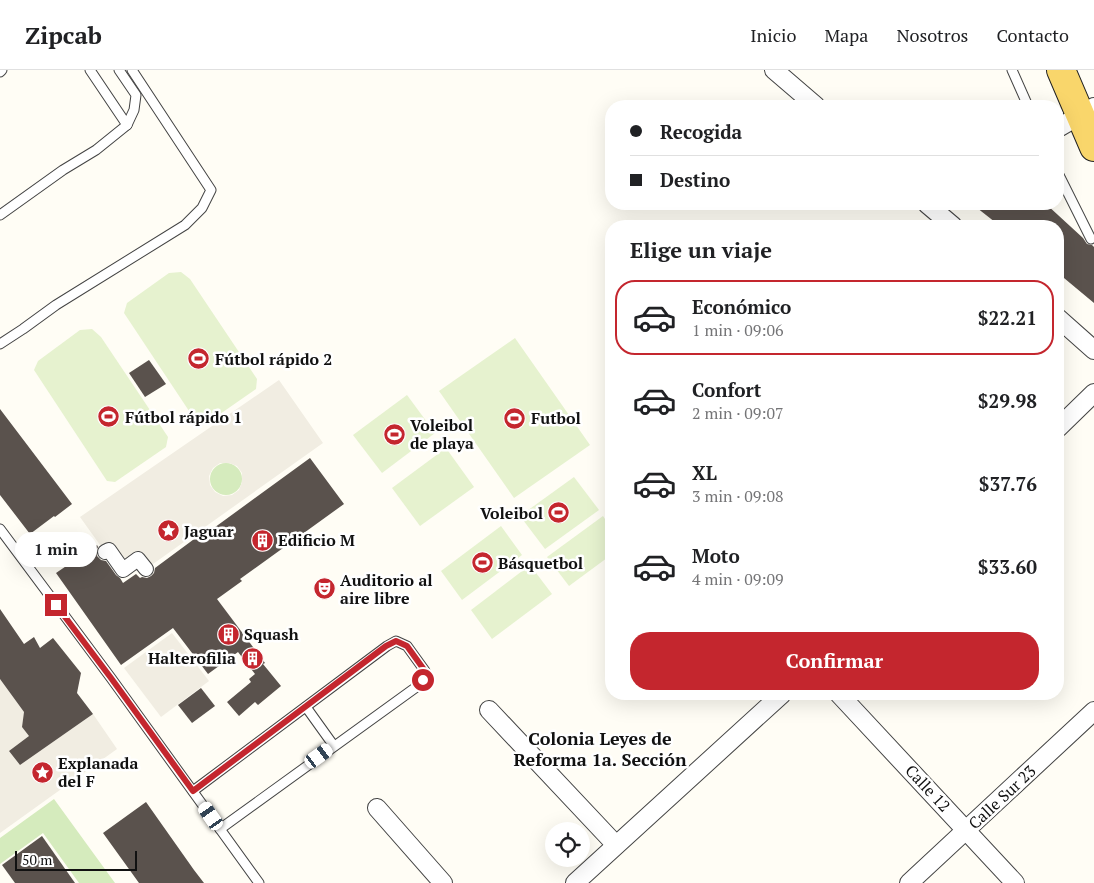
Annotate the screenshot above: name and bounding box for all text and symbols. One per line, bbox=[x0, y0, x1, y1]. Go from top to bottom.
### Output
text: Zipcab bbox=[25, 19, 102, 51]
text: Inicio bbox=[750, 23, 796, 47]
text: Mapa bbox=[824, 23, 868, 47]
text: Nosotros bbox=[896, 23, 968, 47]
text: Contacto bbox=[996, 23, 1069, 47]
text: Recogida bbox=[660, 119, 742, 144]
text: Destino bbox=[660, 167, 730, 192]
text: Elige un viaje bbox=[630, 235, 772, 264]
text: Económico bbox=[692, 294, 791, 319]
icon: car bbox=[632, 295, 677, 340]
text: $22.21 bbox=[978, 305, 1037, 330]
text: 1 min · 09:06 bbox=[692, 319, 784, 341]
sports icon: Fútbol rápido 2 bbox=[187, 347, 211, 371]
place label: Fútbol rápido 2 bbox=[215, 348, 332, 370]
text: Confort bbox=[692, 377, 761, 402]
icon: car bbox=[632, 378, 677, 423]
text: $29.98 bbox=[978, 388, 1037, 413]
text: 2 min · 09:07 bbox=[692, 402, 784, 424]
sports icon: Fútbol rápido 1 bbox=[97, 405, 121, 429]
place label: Fútbol rápido 1 bbox=[125, 406, 242, 428]
sports icon: Futbol bbox=[503, 406, 527, 430]
place label: Futbol bbox=[531, 407, 581, 429]
place label: Voleibol de playa bbox=[410, 414, 474, 454]
sports icon: Voleibol de playa bbox=[382, 422, 406, 446]
text: XL bbox=[692, 460, 717, 485]
icon: car bbox=[632, 461, 677, 506]
text: $37.76 bbox=[979, 471, 1037, 496]
text: 3 min · 09:08 bbox=[692, 485, 784, 507]
sports icon: Voleibol bbox=[547, 501, 571, 525]
place label: Voleibol bbox=[480, 502, 543, 524]
place icon: Jaguar bbox=[156, 519, 180, 543]
place label: Jaguar bbox=[184, 520, 234, 542]
building icon: Edificio M bbox=[250, 528, 274, 552]
place label: Edificio M bbox=[278, 529, 355, 551]
callout: 1 min bbox=[15, 532, 97, 568]
text: 1 min bbox=[34, 538, 78, 560]
text: Moto bbox=[692, 543, 740, 568]
icon: car bbox=[632, 544, 677, 589]
sports icon: Básquetbol bbox=[470, 551, 494, 575]
place label: Básquetbol bbox=[498, 552, 583, 574]
text: $33.60 bbox=[978, 554, 1037, 579]
text: 4 min · 09:09 bbox=[692, 568, 784, 590]
place label: Auditorio al aire libre bbox=[340, 569, 433, 609]
theatre icon: Auditorio al aire libre bbox=[312, 577, 336, 601]
route end bbox=[45, 594, 67, 616]
building icon: Squash bbox=[216, 622, 240, 646]
place label: Squash bbox=[244, 623, 299, 645]
button: Confirmar bbox=[630, 632, 1039, 690]
building icon: Halterofilia bbox=[240, 646, 264, 670]
place label: Halterofilia bbox=[148, 647, 236, 669]
route start bbox=[412, 669, 434, 691]
district label: Colonia Leyes de Reforma 1a. Sección bbox=[513, 726, 687, 771]
car bbox=[302, 741, 335, 771]
place label: Explanada del F bbox=[58, 752, 138, 792]
place icon: Explanada del F bbox=[30, 760, 54, 784]
street label: Calle 12 bbox=[901, 760, 955, 816]
street label: Calle Sur 23 bbox=[963, 760, 1041, 834]
car bbox=[196, 799, 225, 833]
map controls bbox=[545, 822, 590, 867]
button: locate bbox=[545, 822, 590, 867]
scale bar bbox=[15, 848, 138, 871]
text: 50 m bbox=[22, 850, 52, 869]

